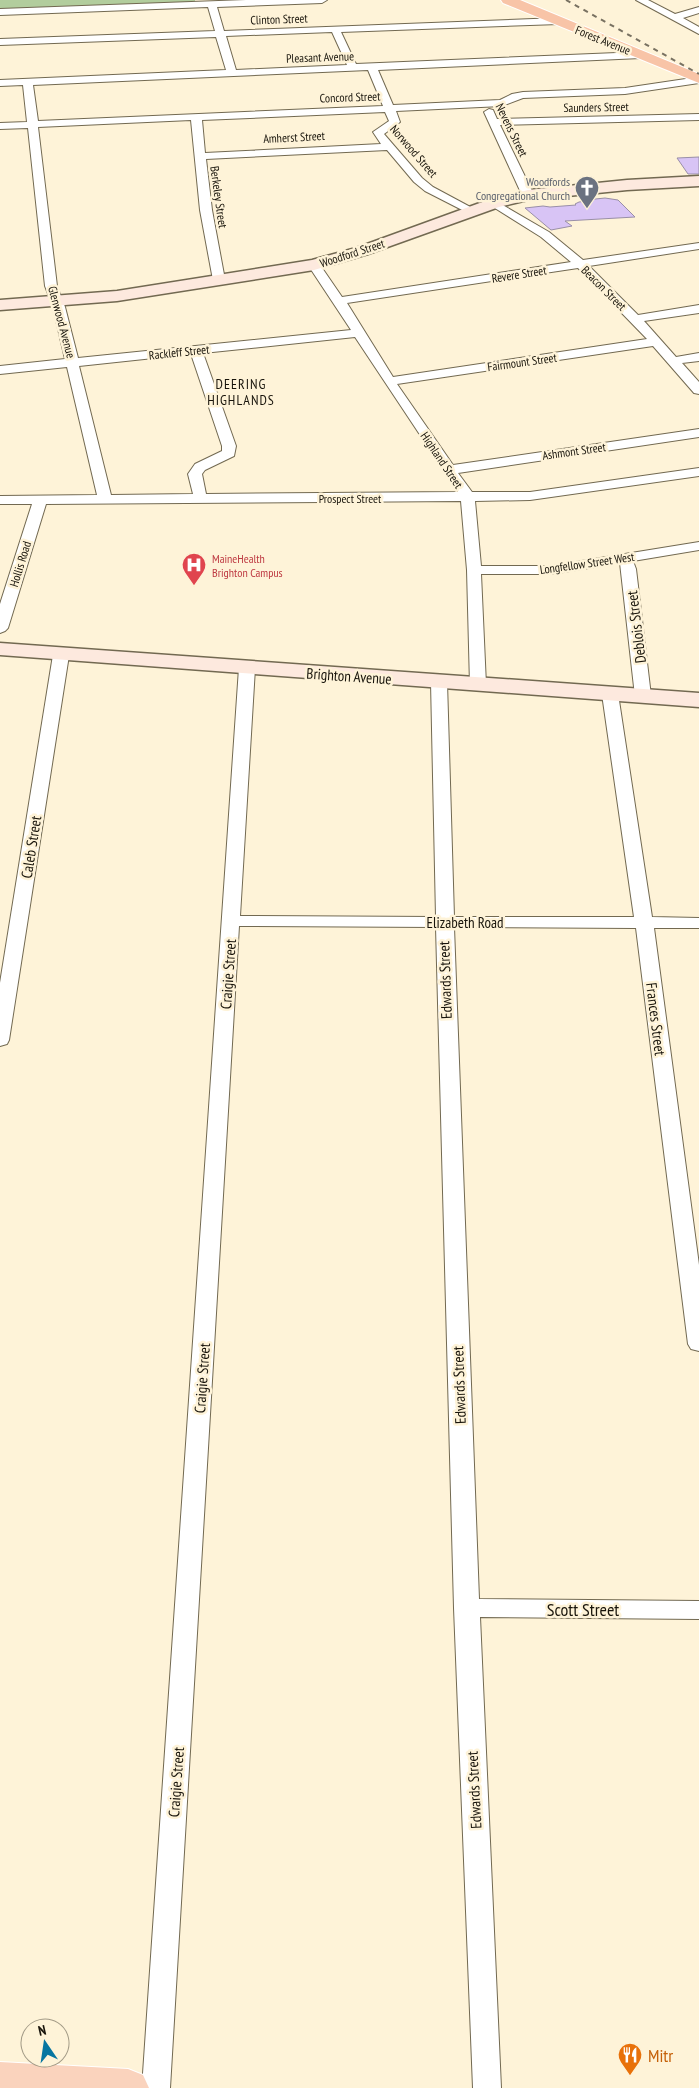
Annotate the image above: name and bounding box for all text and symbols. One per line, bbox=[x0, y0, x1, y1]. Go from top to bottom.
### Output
street label: Clinton Street bbox=[250, 10, 309, 27]
street label: Forest Avenue bbox=[573, 22, 633, 58]
street label: Pleasant Avenue bbox=[286, 48, 354, 66]
street label: Concord Street bbox=[319, 88, 381, 106]
street label: Saunders Street bbox=[563, 99, 629, 115]
street label: Nevens Street bbox=[493, 101, 532, 160]
street label: Norwood Street bbox=[387, 122, 441, 181]
street label: Amherst Street bbox=[263, 128, 326, 146]
street label: Berkeley Street bbox=[207, 165, 231, 230]
place label: Woodfords Congregational Church bbox=[476, 174, 570, 203]
church icon: Woodfords Congregational Church bbox=[574, 175, 600, 209]
street label: Woodford Street bbox=[318, 235, 387, 271]
street label: Revere Street bbox=[491, 262, 548, 286]
street label: Beacon Street bbox=[578, 262, 630, 314]
street label: Glenwood Avenue bbox=[45, 284, 79, 360]
street label: Rackleff Street bbox=[148, 341, 211, 363]
street label: Fairmount Street bbox=[486, 350, 558, 374]
district label: DEERING HIGHLANDS bbox=[207, 375, 275, 409]
street label: Highland Street bbox=[418, 429, 467, 492]
street label: Ashmont Street bbox=[541, 439, 607, 463]
street label: Prospect Street bbox=[319, 491, 382, 506]
street label: Hollis Road bbox=[6, 539, 34, 589]
street label: Longfellow Street West bbox=[539, 549, 636, 577]
place label: MaineHealth Brighton Campus bbox=[212, 551, 283, 580]
hospital icon: MaineHealth Brighton Campus bbox=[181, 552, 207, 586]
street label: Deblois Street bbox=[622, 590, 650, 664]
street label: Brighton Avenue bbox=[306, 664, 392, 688]
street label: Caleb Street bbox=[17, 814, 45, 880]
street label: Elizabeth Road bbox=[427, 913, 503, 932]
street label: Craigie Street bbox=[216, 938, 240, 1010]
street label: Edwards Street bbox=[434, 941, 456, 1019]
street label: Frances Street bbox=[642, 981, 670, 1057]
street label: Craigie Street bbox=[190, 1342, 214, 1414]
street label: Edwards Street bbox=[448, 1346, 470, 1424]
street label: Scott Street bbox=[547, 1598, 619, 1621]
street label: Craigie Street bbox=[164, 1746, 188, 1818]
street label: Edwards Street bbox=[462, 1751, 486, 1829]
north arrow bbox=[20, 2018, 70, 2068]
text: N bbox=[36, 2021, 48, 2040]
restaurant icon: Mitr bbox=[617, 2042, 643, 2076]
place label: Mitr bbox=[648, 2044, 673, 2067]

